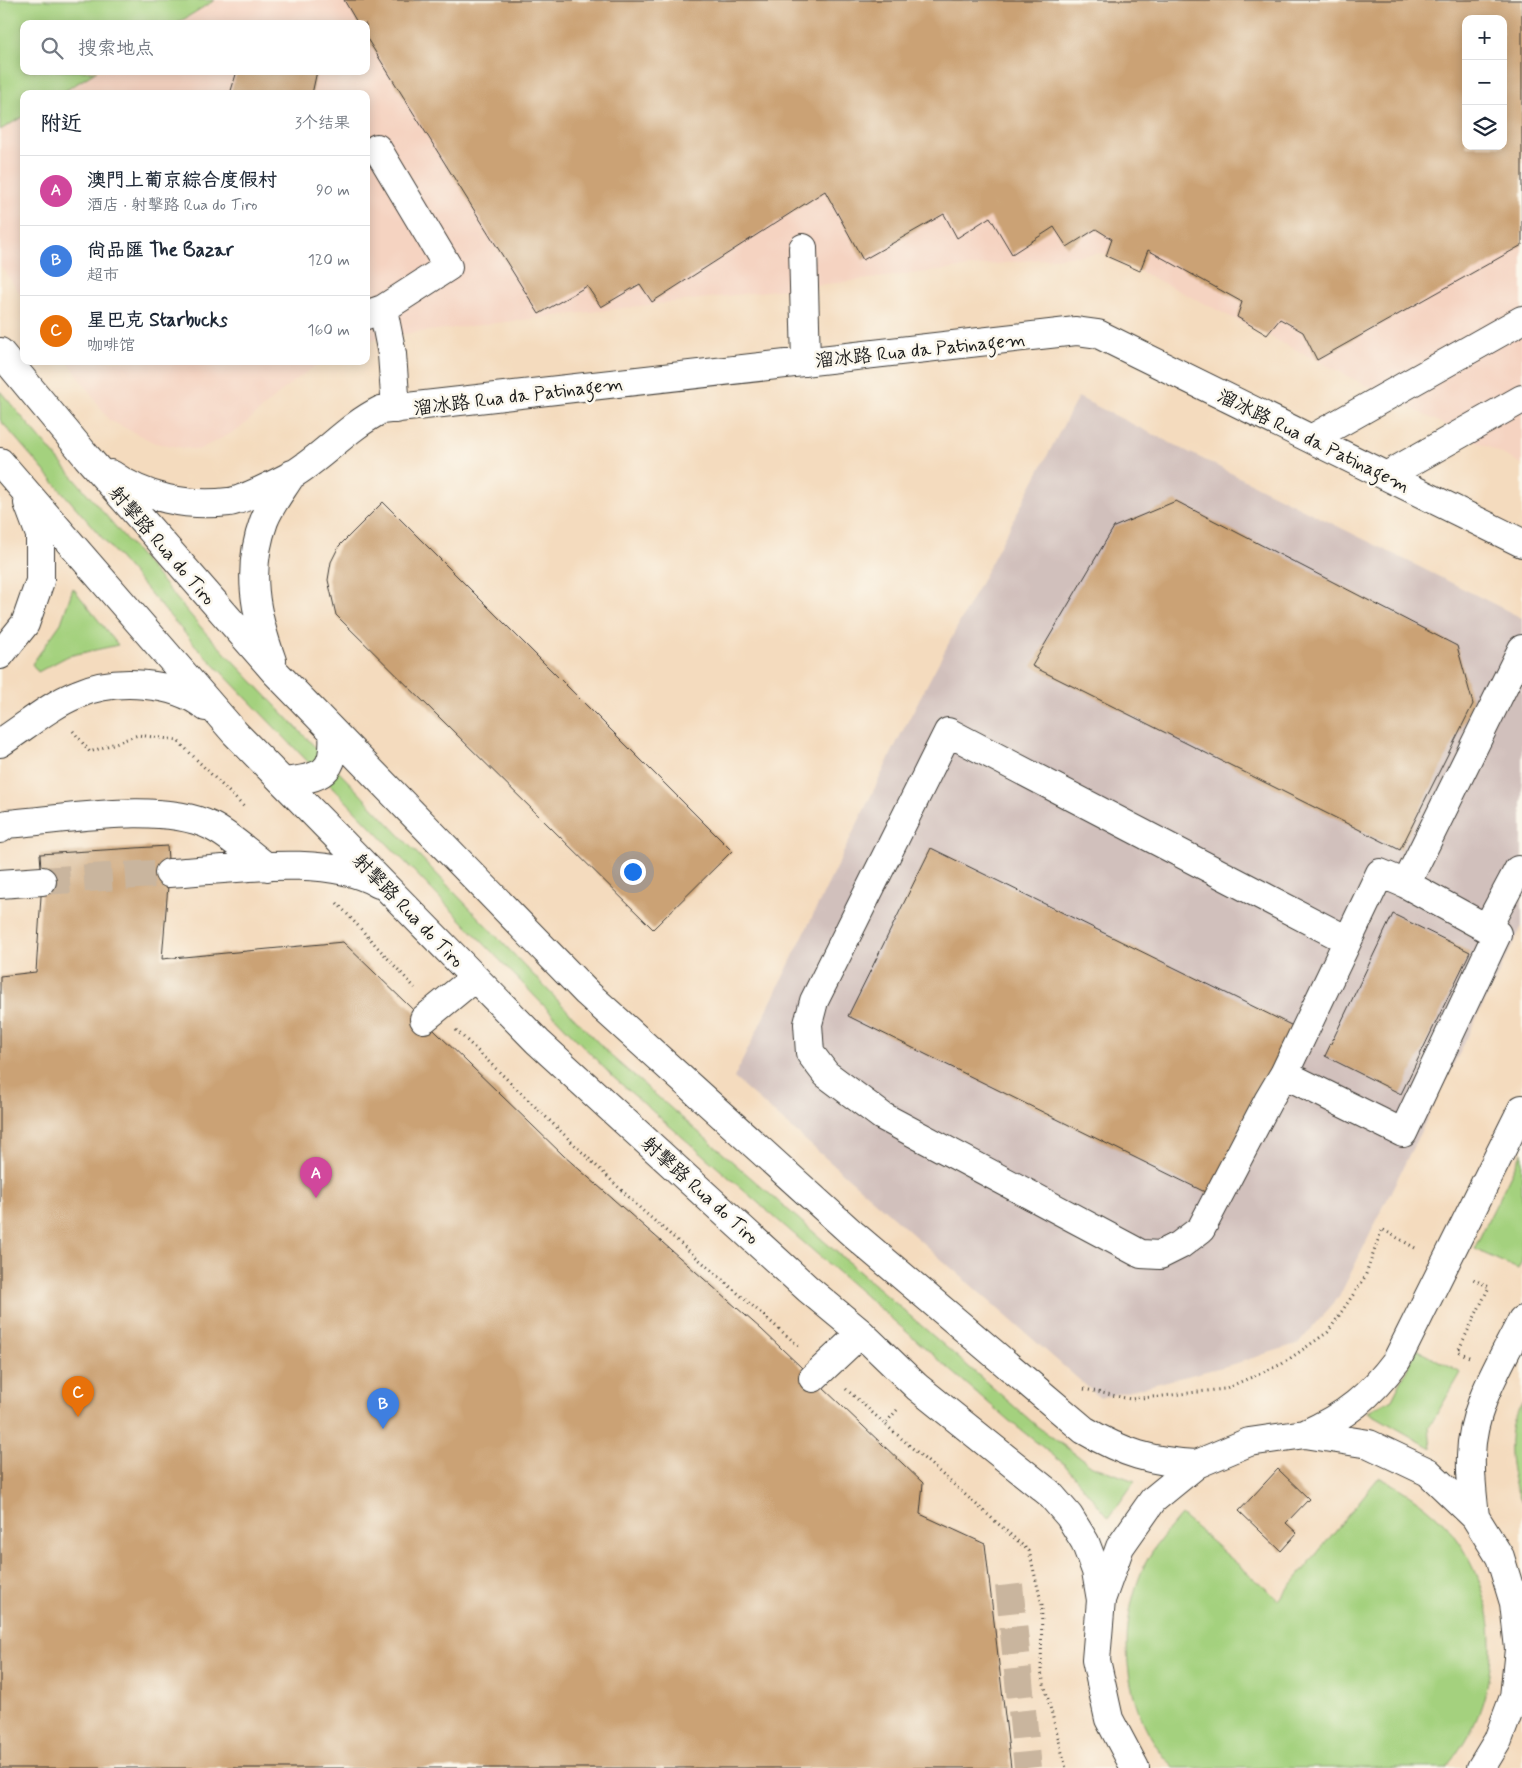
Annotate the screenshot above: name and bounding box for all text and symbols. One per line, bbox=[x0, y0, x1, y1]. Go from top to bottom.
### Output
map controls bbox=[1462, 15, 1507, 150]
button: + bbox=[1462, 15, 1507, 60]
search box bbox=[20, 20, 370, 75]
icon: search bbox=[38, 34, 66, 62]
text: 搜索地点 bbox=[78, 36, 154, 61]
button: − bbox=[1462, 60, 1507, 105]
button: layers bbox=[1462, 105, 1507, 150]
text: 附近 bbox=[40, 110, 82, 138]
text: 3个结果 bbox=[295, 113, 350, 134]
text: 澳門上葡京綜合度假村 bbox=[87, 168, 277, 193]
text: A bbox=[51, 180, 61, 201]
text: 90 m bbox=[316, 180, 350, 201]
text: 酒店 · 射擊路 Rua do Tiro bbox=[87, 195, 257, 216]
text: 尚品匯 The Bazar bbox=[87, 238, 234, 263]
text: B bbox=[51, 250, 61, 271]
text: 120 m bbox=[308, 250, 350, 271]
text: 超市 bbox=[87, 265, 119, 286]
text: 星巴克 Starbucks bbox=[87, 308, 228, 333]
text: C bbox=[50, 320, 62, 341]
text: 160 m bbox=[307, 320, 350, 341]
street label: 溜冰路 Rua da Patinagem bbox=[814, 327, 1027, 377]
text: 咖啡馆 bbox=[87, 335, 135, 356]
street label: 溜冰路 Rua da Patinagem bbox=[412, 371, 625, 425]
street label: 溜冰路 Rua da Patinagem bbox=[1212, 384, 1414, 502]
street label: 射擊路 Rua do Tiro bbox=[103, 481, 220, 611]
street label: 射擊路 Rua do Tiro bbox=[347, 848, 469, 974]
your location bbox=[620, 859, 646, 885]
street label: 射擊路 Rua do Tiro bbox=[636, 1132, 764, 1251]
pin: A bbox=[300, 1157, 332, 1198]
pin: C bbox=[62, 1376, 94, 1417]
pin: B bbox=[367, 1388, 399, 1429]

